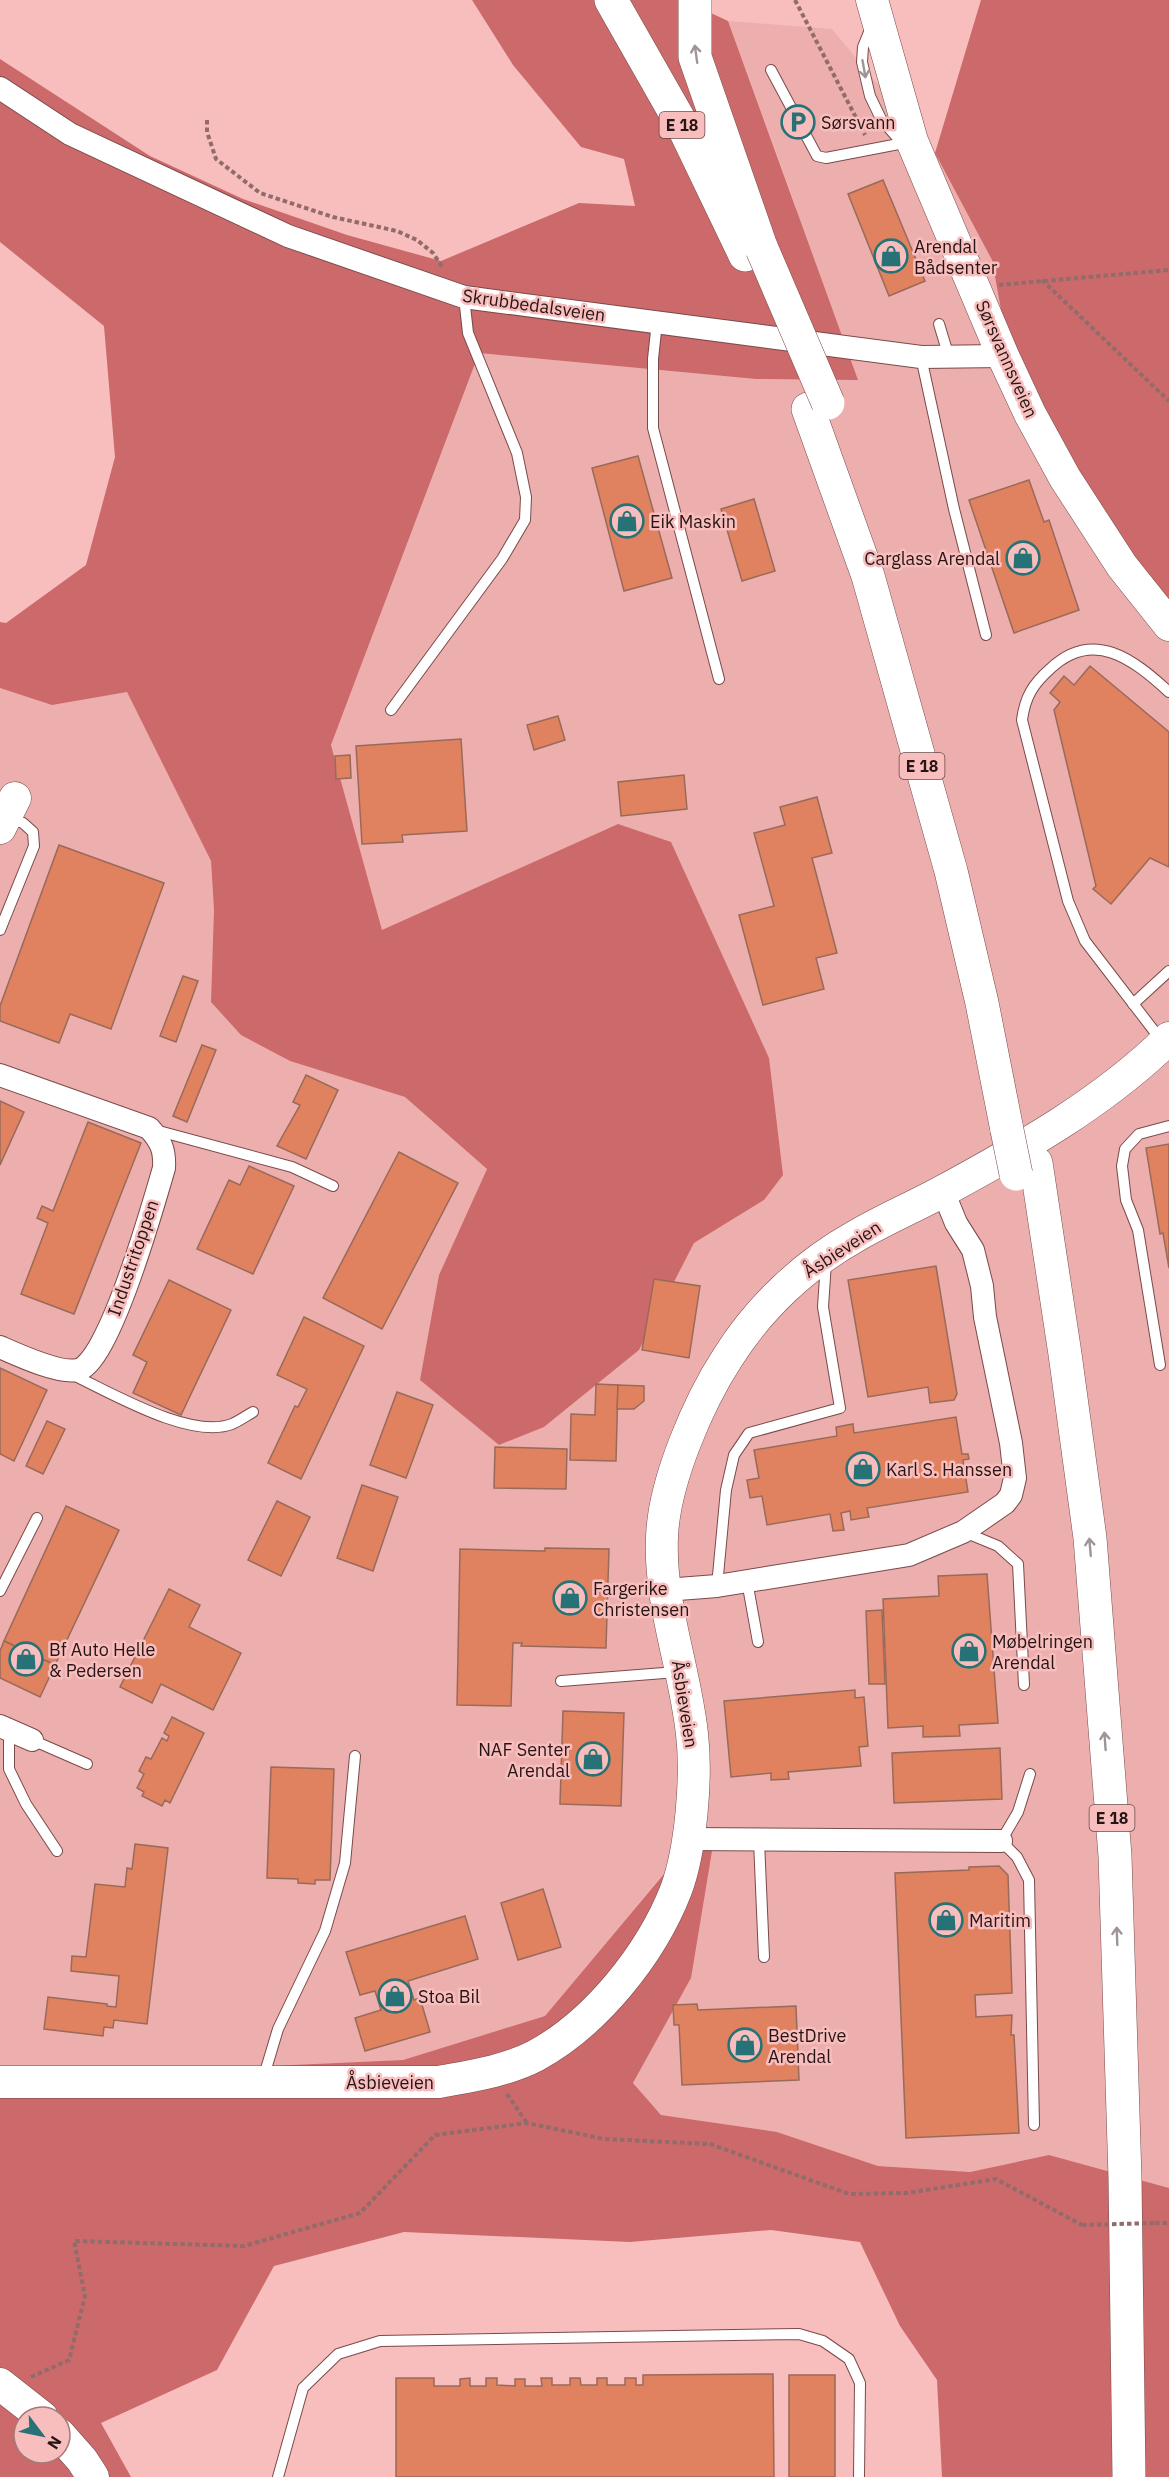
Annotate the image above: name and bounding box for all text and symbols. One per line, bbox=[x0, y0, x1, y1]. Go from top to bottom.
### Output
one-way arrow bbox=[691, 45, 702, 64]
one-way arrow bbox=[859, 59, 870, 78]
parking icon: Sørsvann bbox=[780, 104, 816, 140]
place label: Sørsvann bbox=[821, 111, 896, 134]
road number: E 18 bbox=[660, 112, 704, 138]
place label: Arendal Bådsenter bbox=[914, 235, 998, 279]
shop icon: Arendal Bådsenter bbox=[873, 238, 909, 274]
street label: Skrubbedalsveien bbox=[461, 284, 607, 326]
street label: Sørsvannsveien bbox=[971, 297, 1043, 421]
shop icon: Eik Maskin bbox=[609, 503, 645, 539]
place label: Eik Maskin bbox=[650, 510, 736, 533]
shop icon: Carglass Arendal bbox=[1005, 540, 1041, 576]
place label: Carglass Arendal bbox=[864, 547, 1000, 570]
road number: E 18 bbox=[900, 753, 944, 779]
street label: Industritoppen bbox=[102, 1197, 164, 1319]
street label: Åsbieveien bbox=[798, 1215, 885, 1283]
shop icon: Karl S. Hanssen bbox=[845, 1451, 881, 1487]
place label: Karl S. Hanssen bbox=[886, 1458, 1012, 1481]
one-way arrow bbox=[1084, 1537, 1095, 1557]
place label: Fargerike Christensen bbox=[593, 1577, 689, 1621]
shop icon: Fargerike Christensen bbox=[552, 1580, 588, 1616]
place label: Møbelringen Arendal bbox=[992, 1630, 1093, 1674]
shop icon: Møbelringen Arendal bbox=[951, 1633, 987, 1669]
place label: Bf Auto Helle & Pedersen bbox=[49, 1638, 155, 1682]
shop icon: Bf Auto Helle & Pedersen bbox=[8, 1641, 44, 1677]
street label: Åsbieveien bbox=[667, 1658, 704, 1749]
one-way arrow bbox=[1100, 1732, 1111, 1752]
place label: NAF Senter Arendal bbox=[478, 1738, 570, 1782]
shop icon: NAF Senter Arendal bbox=[575, 1741, 611, 1777]
road number: E 18 bbox=[1090, 1805, 1134, 1831]
shop icon: Maritim bbox=[928, 1902, 964, 1938]
place label: Maritim bbox=[969, 1909, 1031, 1932]
one-way arrow bbox=[1111, 1926, 1123, 1946]
shop icon: Stoa Bil bbox=[377, 1978, 413, 2014]
place label: Stoa Bil bbox=[418, 1985, 480, 2008]
place label: BestDrive Arendal bbox=[768, 2024, 846, 2068]
shop icon: BestDrive Arendal bbox=[727, 2027, 763, 2063]
street label: Åsbieveien bbox=[346, 2070, 434, 2094]
north arrow bbox=[12, 2405, 72, 2465]
text: N bbox=[43, 2433, 66, 2453]

